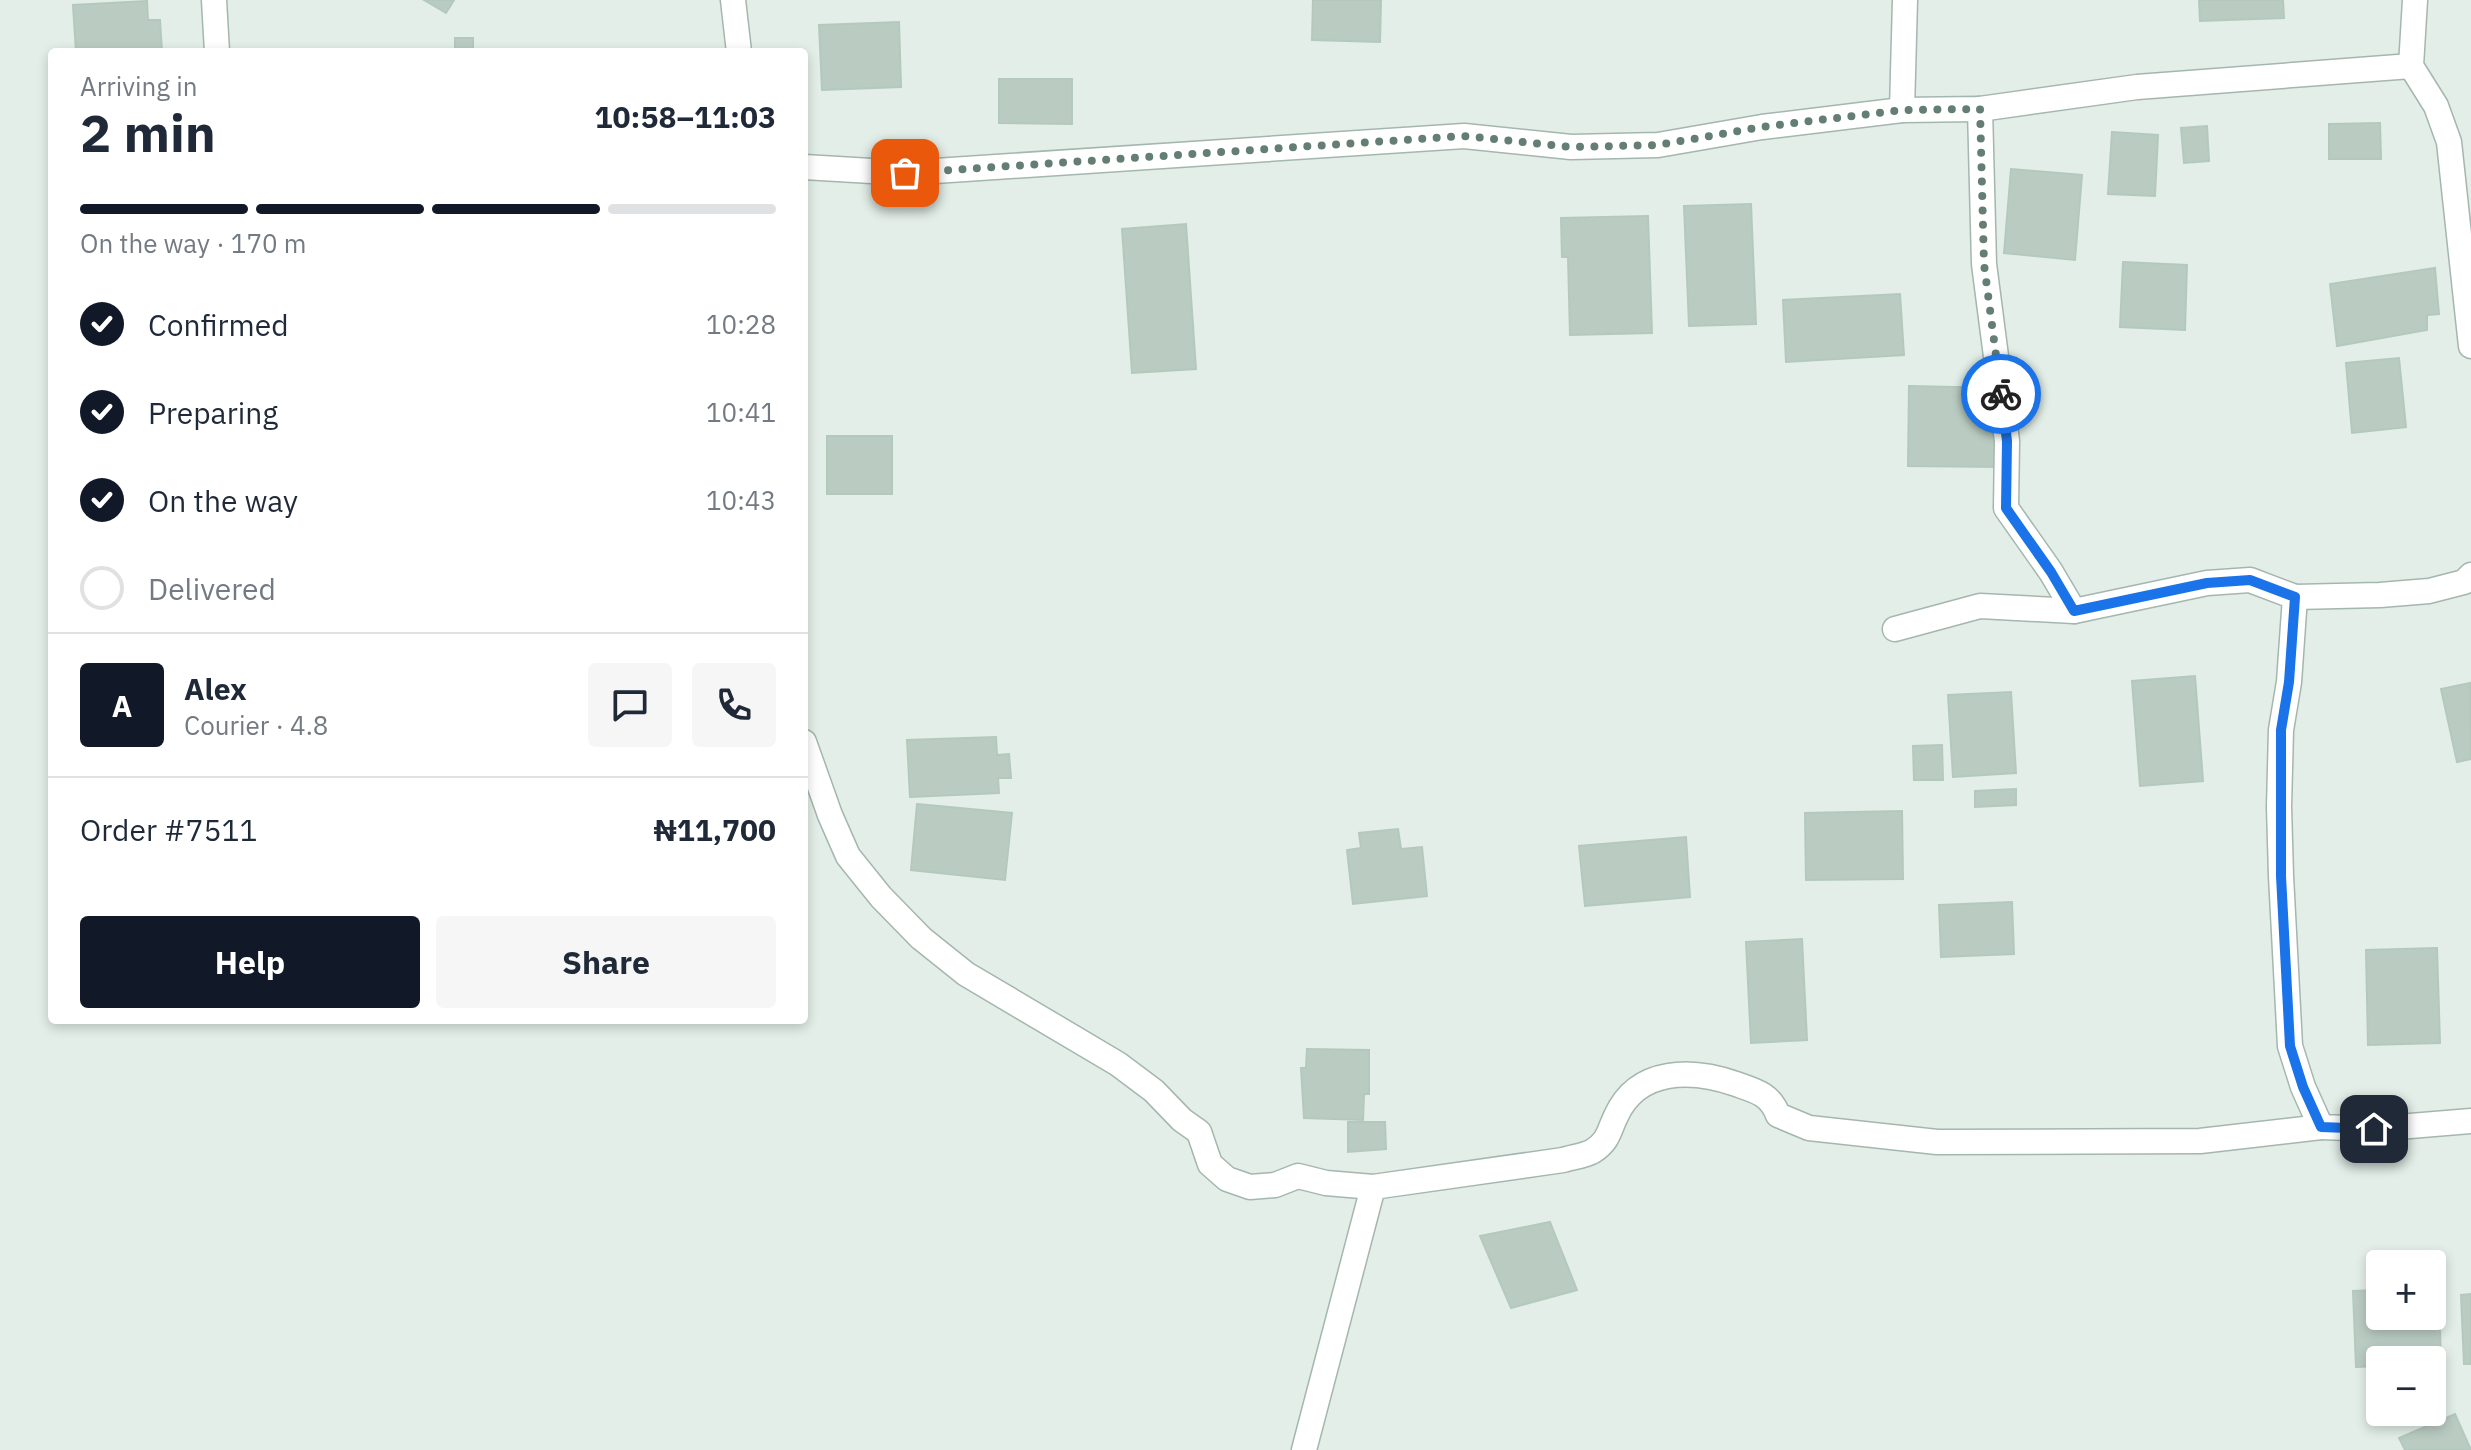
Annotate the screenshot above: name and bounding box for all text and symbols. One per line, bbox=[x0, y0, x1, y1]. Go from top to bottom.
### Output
text: Arriving in bbox=[80, 69, 197, 103]
text: 10:58–11:03 bbox=[595, 97, 776, 136]
text: 2 min bbox=[80, 99, 216, 166]
pin bbox=[871, 139, 939, 207]
icon: bag bbox=[883, 151, 927, 195]
text: On the way · 170 m bbox=[80, 226, 306, 260]
icon: check bbox=[80, 302, 124, 346]
text: Confirmed bbox=[148, 305, 289, 344]
text: 10:28 bbox=[706, 307, 776, 341]
courier bbox=[1961, 354, 2041, 434]
icon: bike bbox=[1979, 372, 2023, 416]
icon: check bbox=[80, 390, 124, 434]
text: Preparing bbox=[148, 393, 278, 432]
text: 10:41 bbox=[706, 395, 776, 429]
icon: check bbox=[80, 478, 124, 522]
text: On the way bbox=[148, 481, 298, 520]
text: 10:43 bbox=[706, 483, 776, 517]
text: Delivered bbox=[148, 569, 276, 608]
button: chat bbox=[588, 663, 672, 747]
button: phone bbox=[692, 663, 776, 747]
text: Alex bbox=[184, 669, 247, 708]
text: A bbox=[112, 686, 132, 725]
text: Courier · 4.8 bbox=[184, 708, 328, 742]
text: Order #7511 bbox=[80, 810, 257, 849]
text: ₦11,700 bbox=[653, 810, 776, 849]
button: Help bbox=[80, 916, 420, 1008]
button: Share bbox=[436, 916, 776, 1008]
pin bbox=[2340, 1095, 2408, 1163]
icon: home bbox=[2352, 1107, 2396, 1151]
map controls bbox=[2366, 1250, 2446, 1426]
button: + bbox=[2366, 1250, 2446, 1330]
button: − bbox=[2366, 1346, 2446, 1426]

